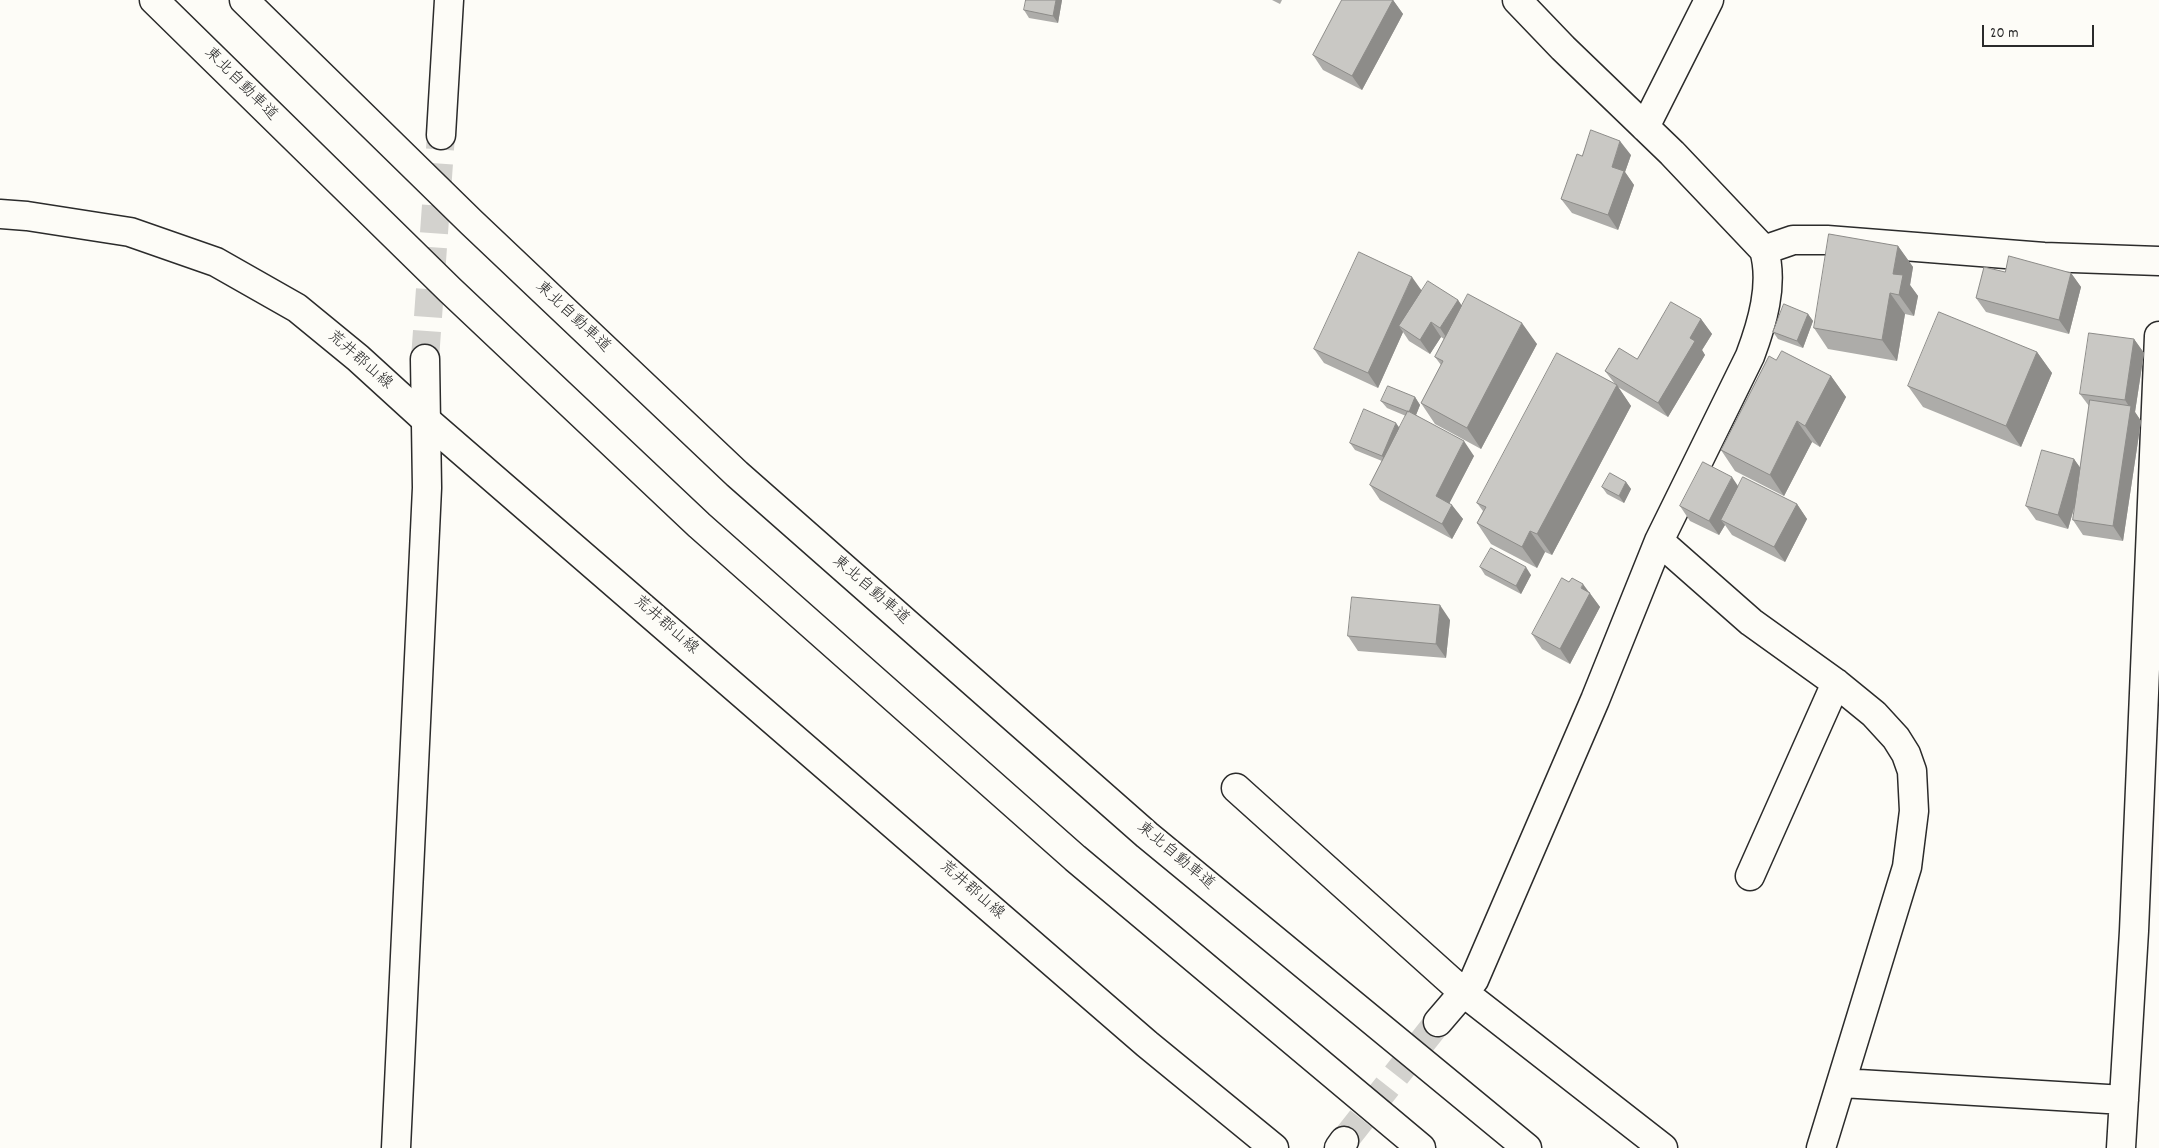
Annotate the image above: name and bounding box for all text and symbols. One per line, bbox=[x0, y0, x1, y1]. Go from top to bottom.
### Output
scale bar bbox=[1984, 15, 2096, 47]
text: 20 m bbox=[1990, 23, 2018, 45]
street label: 東北自動車道 bbox=[199, 44, 281, 126]
street label: 東北自動車道 bbox=[530, 278, 614, 358]
street label: 荒井郡山線 bbox=[323, 328, 395, 394]
street label: 東北自動車道 bbox=[827, 552, 913, 630]
street label: 荒井郡山線 bbox=[629, 593, 701, 659]
street label: 東北自動車道 bbox=[1132, 819, 1218, 895]
street label: 荒井郡山線 bbox=[935, 858, 1007, 924]

